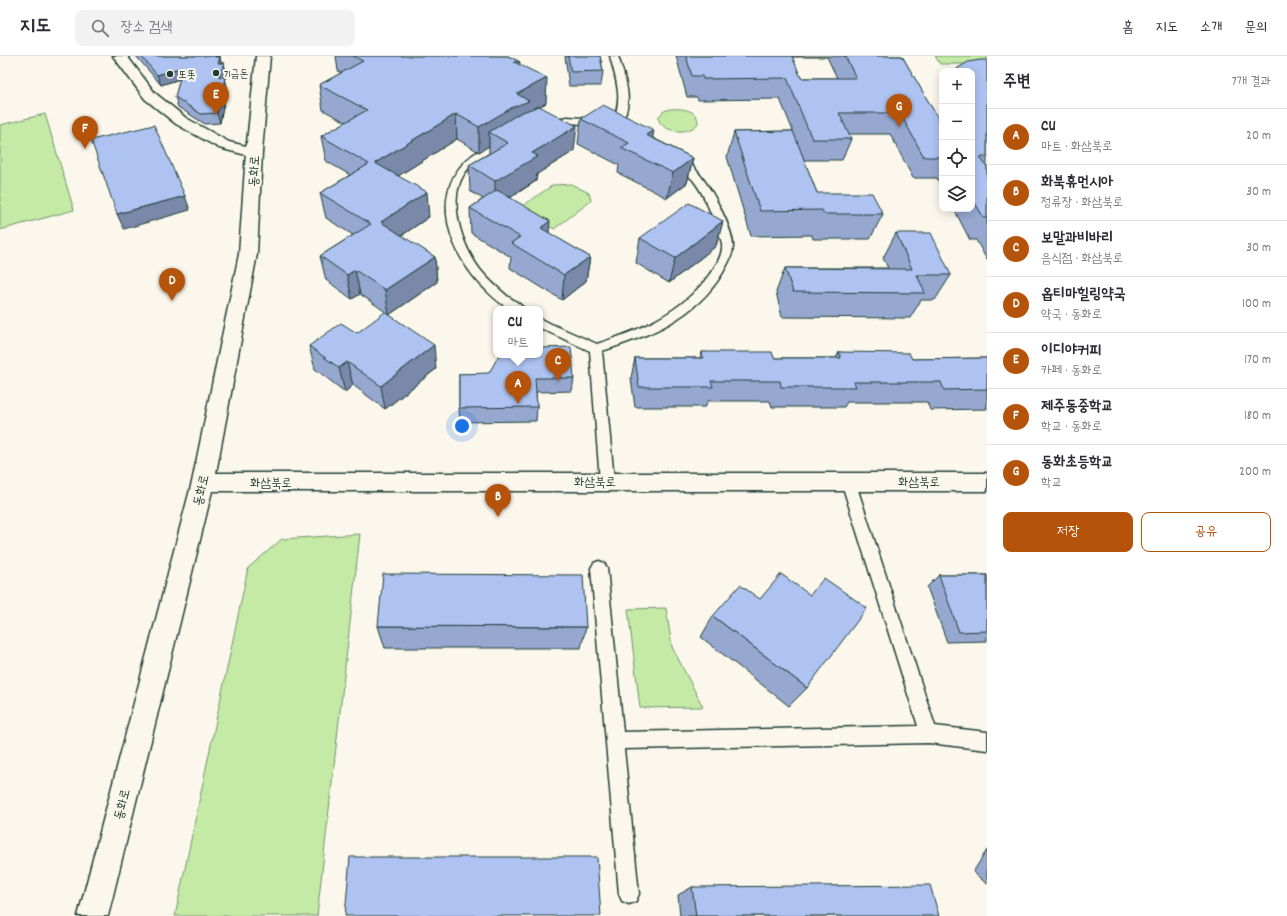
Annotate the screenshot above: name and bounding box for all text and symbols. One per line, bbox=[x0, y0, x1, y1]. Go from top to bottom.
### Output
search box bbox=[75, 10, 355, 46]
text: 지도 bbox=[20, 14, 51, 41]
icon: search bbox=[89, 17, 111, 39]
text: 장소 검색 bbox=[121, 17, 172, 39]
text: 홈 bbox=[1122, 18, 1133, 38]
text: 지도 bbox=[1155, 18, 1178, 38]
text: 소개 bbox=[1200, 18, 1222, 38]
text: 문의 bbox=[1244, 18, 1267, 38]
place label: 71금돈 bbox=[224, 67, 248, 83]
place label: 또똣 bbox=[178, 68, 196, 84]
marker: 71금돈 bbox=[211, 68, 221, 78]
map controls bbox=[939, 68, 975, 212]
button: + bbox=[939, 68, 975, 104]
marker: 또똣 bbox=[165, 69, 175, 79]
text: 주변 bbox=[1003, 71, 1030, 95]
text: 7개 결과 bbox=[1232, 73, 1271, 92]
pin: E bbox=[203, 82, 229, 115]
pin: G bbox=[886, 94, 912, 127]
button: − bbox=[939, 104, 975, 140]
pin: F bbox=[72, 116, 98, 149]
text: CU bbox=[1041, 116, 1056, 138]
text: A bbox=[1012, 127, 1020, 146]
text: 20 m bbox=[1246, 127, 1271, 146]
text: 마트 · 화삼북로 bbox=[1041, 138, 1113, 157]
button: locate bbox=[939, 140, 975, 176]
street label: 동화로 bbox=[245, 155, 266, 187]
text: 화북휴먼시아 bbox=[1041, 172, 1113, 194]
button: layers bbox=[939, 176, 975, 212]
text: B bbox=[1013, 183, 1019, 202]
text: 30 m bbox=[1246, 183, 1271, 202]
text: 정류장 · 화삼북로 bbox=[1041, 194, 1123, 213]
text: 보말과비바리 bbox=[1041, 228, 1113, 250]
text: C bbox=[1013, 239, 1019, 258]
text: 30 m bbox=[1246, 239, 1271, 258]
text: 음식점 · 화삼북로 bbox=[1041, 250, 1123, 269]
pin: D bbox=[159, 268, 185, 301]
text: 옵티마힐링약국 bbox=[1041, 284, 1126, 306]
text: D bbox=[1013, 295, 1019, 314]
text: 100 m bbox=[1242, 295, 1271, 314]
popup bbox=[493, 306, 543, 358]
text: 약국 · 동화로 bbox=[1041, 306, 1102, 325]
text: CU bbox=[508, 312, 522, 334]
text: 마트 bbox=[508, 334, 528, 353]
text: 이디야커피 bbox=[1041, 340, 1101, 362]
pin: C bbox=[545, 348, 571, 381]
text: E bbox=[1013, 351, 1019, 370]
text: 170 m bbox=[1244, 351, 1271, 370]
text: 카페 · 동화로 bbox=[1041, 362, 1102, 381]
pin: A bbox=[505, 371, 531, 404]
text: 제주동중학교 bbox=[1041, 396, 1113, 418]
text: F bbox=[1013, 407, 1019, 426]
text: 180 m bbox=[1244, 407, 1271, 426]
your location bbox=[452, 416, 472, 436]
text: 학교 · 동화로 bbox=[1041, 418, 1102, 437]
text: 동화초등학교 bbox=[1041, 452, 1113, 474]
text: G bbox=[1013, 463, 1019, 482]
text: 200 m bbox=[1239, 463, 1271, 482]
street label: 동화로 bbox=[190, 473, 215, 508]
street label: 화삼북로 bbox=[574, 474, 616, 493]
street label: 화삼북로 bbox=[898, 474, 940, 493]
text: 학교 bbox=[1041, 474, 1062, 493]
street label: 화삼북로 bbox=[250, 475, 292, 494]
pin: B bbox=[485, 484, 511, 517]
button: 저장 bbox=[1003, 512, 1133, 552]
button: 공유 bbox=[1141, 512, 1271, 552]
street label: 동화로 bbox=[110, 787, 136, 822]

